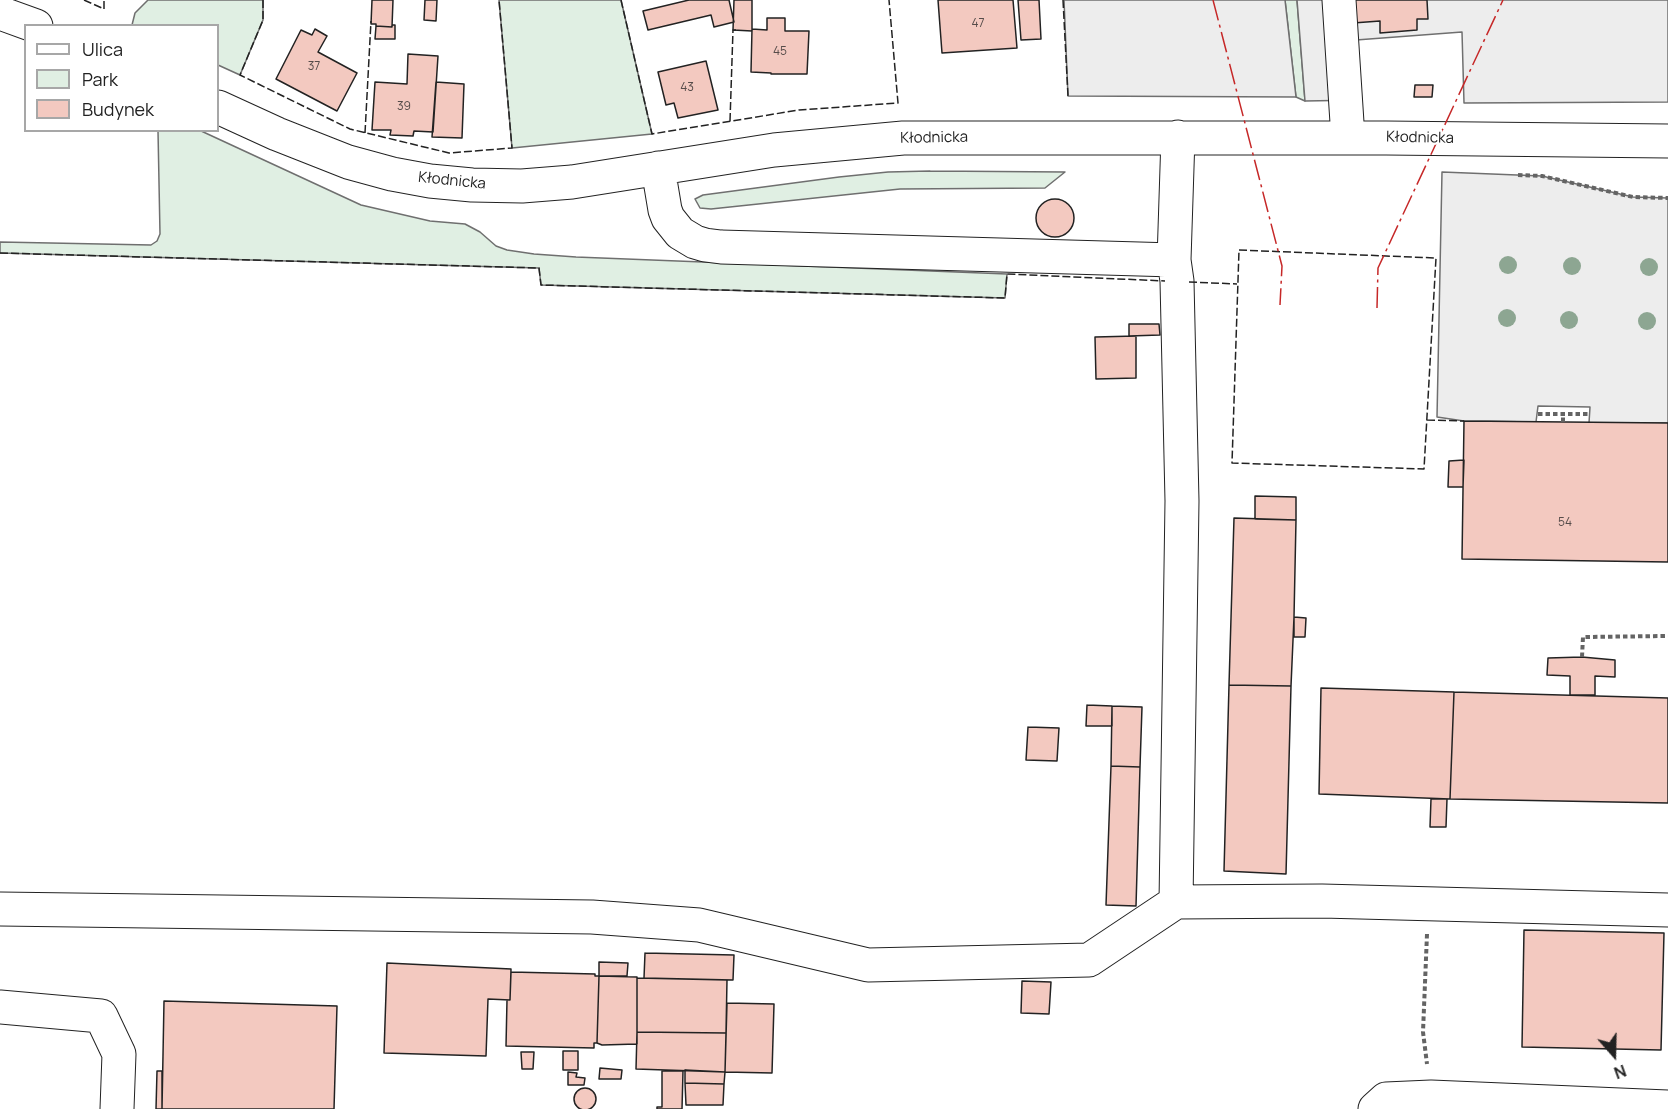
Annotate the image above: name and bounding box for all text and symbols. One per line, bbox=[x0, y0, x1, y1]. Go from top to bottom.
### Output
house number: 47 bbox=[971, 17, 985, 31]
legend bbox=[24, 24, 219, 132]
text: Ulica bbox=[82, 37, 123, 61]
house number: 45 bbox=[773, 45, 787, 59]
house number: 37 bbox=[308, 60, 320, 74]
text: Park bbox=[82, 67, 118, 91]
house number: 43 bbox=[680, 81, 694, 95]
text: Budynek bbox=[82, 97, 154, 121]
house number: 39 bbox=[397, 100, 411, 114]
street label: Kłodnicka bbox=[900, 128, 968, 148]
street label: Kłodnicka bbox=[1386, 128, 1454, 148]
street label: Kłodnicka bbox=[417, 169, 487, 193]
house number: 54 bbox=[1558, 516, 1572, 530]
north arrow bbox=[1584, 1025, 1644, 1085]
text: N bbox=[1611, 1060, 1629, 1084]

